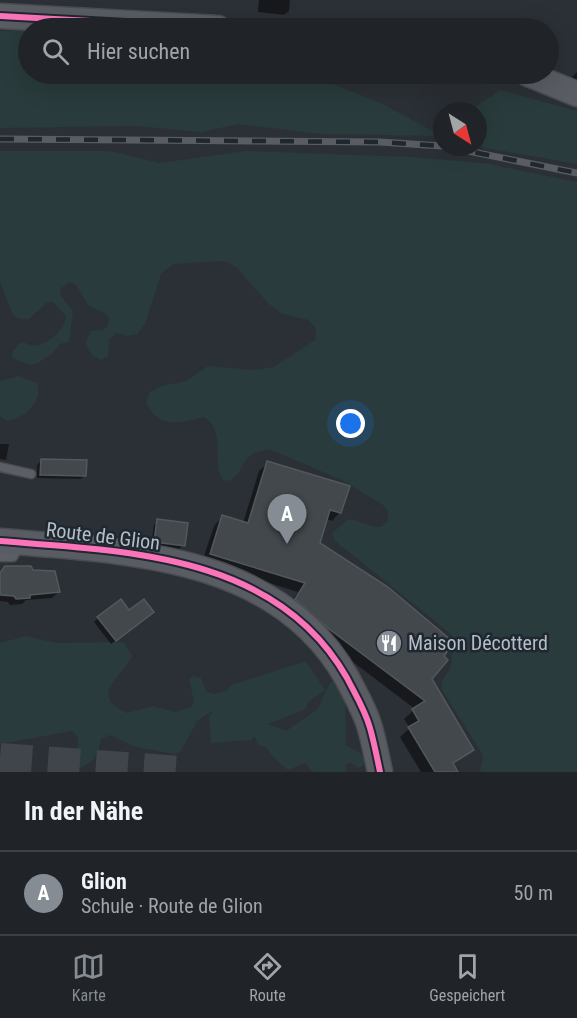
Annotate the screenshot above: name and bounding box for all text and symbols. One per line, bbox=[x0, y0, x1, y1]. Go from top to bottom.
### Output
search box bbox=[18, 18, 559, 84]
icon: search bbox=[39, 35, 72, 68]
text: Hier suchen bbox=[87, 39, 190, 64]
north arrow bbox=[433, 102, 487, 156]
your location bbox=[336, 409, 365, 438]
pin: A bbox=[268, 494, 306, 544]
street label: Route de Glion bbox=[45, 517, 161, 555]
restaurant icon: Maison Décotterd bbox=[374, 628, 404, 658]
place label: Maison Décotterd bbox=[408, 631, 548, 655]
text: In der Nähe bbox=[24, 796, 143, 826]
text: Glion bbox=[81, 869, 127, 894]
text: A bbox=[38, 881, 49, 905]
text: 50 m bbox=[514, 881, 553, 905]
text: Schule · Route de Glion bbox=[81, 894, 263, 918]
tab: Karte bbox=[72, 950, 106, 1005]
tab: Route bbox=[249, 950, 286, 1005]
tab: Gespeichert bbox=[429, 950, 505, 1005]

